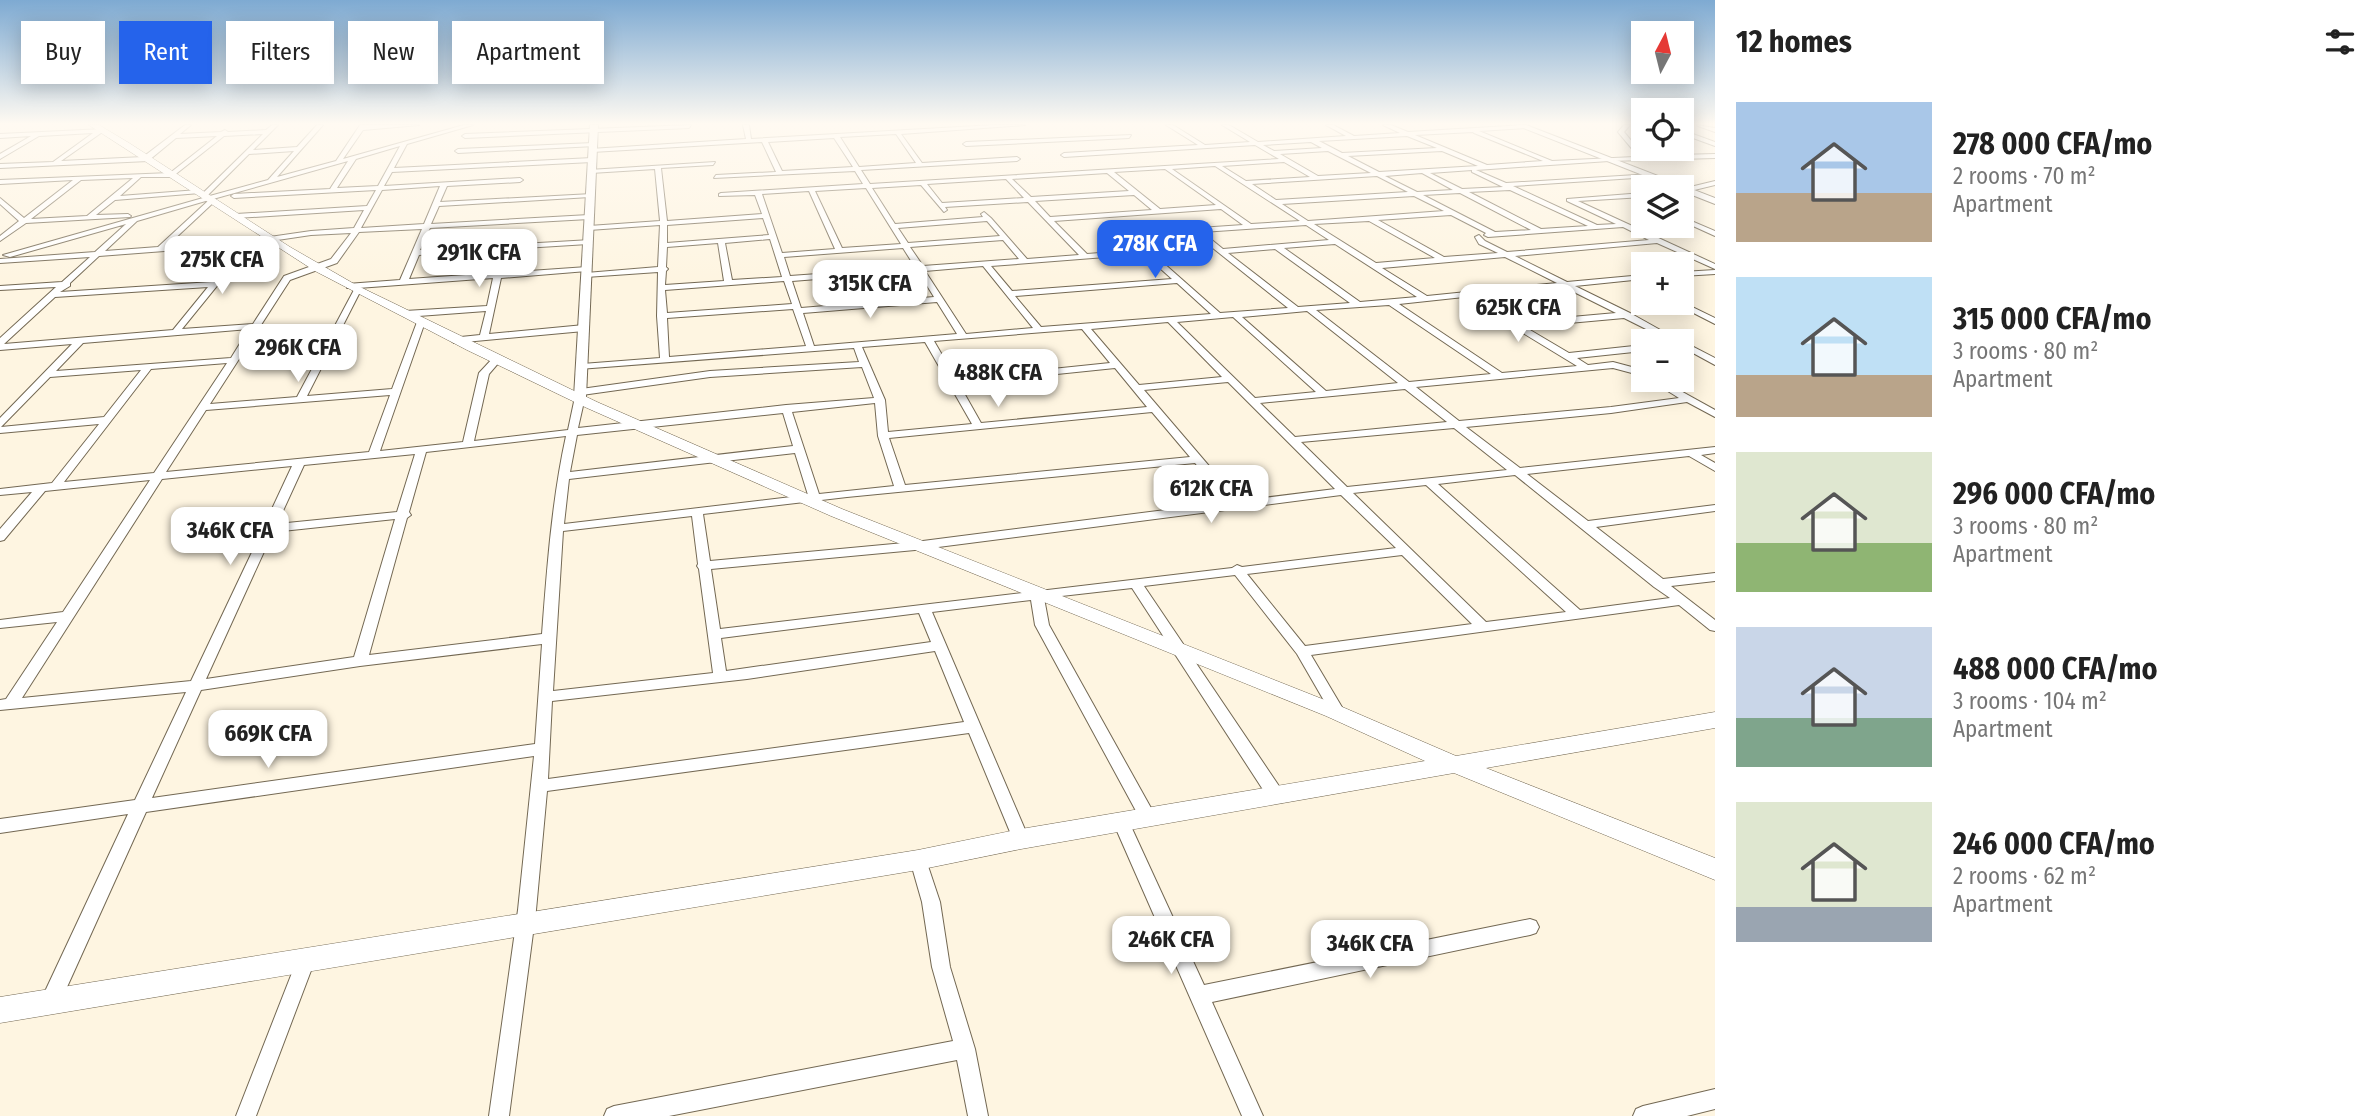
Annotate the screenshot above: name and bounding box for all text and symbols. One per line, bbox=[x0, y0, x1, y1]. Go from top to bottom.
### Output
chip: Buy bbox=[21, 21, 105, 84]
chip: Rent bbox=[119, 21, 212, 84]
chip: Filters bbox=[226, 21, 334, 84]
chip: New bbox=[348, 21, 438, 84]
chip: Apartment bbox=[452, 21, 604, 84]
north arrow bbox=[1631, 21, 1694, 84]
map controls bbox=[1631, 21, 1694, 392]
icon: filters bbox=[2321, 23, 2359, 61]
text: 12 homes bbox=[1736, 24, 1852, 60]
button: locate bbox=[1631, 98, 1694, 161]
text: 278 000 CFA/mo bbox=[1953, 126, 2152, 162]
icon: home bbox=[1792, 130, 1876, 214]
text: 2 rooms · 70 m² bbox=[1953, 162, 2096, 190]
button: layers bbox=[1631, 175, 1694, 238]
text: Apartment bbox=[1953, 190, 2053, 218]
pin: 278K CFA bbox=[1083, 220, 1227, 280]
text: 278K CFA bbox=[1113, 229, 1197, 257]
pin: 291K CFA bbox=[407, 230, 551, 289]
pin: 275K CFA bbox=[150, 236, 294, 296]
text: 291K CFA bbox=[437, 238, 521, 266]
text: 275K CFA bbox=[180, 245, 264, 273]
button: + bbox=[1631, 252, 1694, 315]
pin: 315K CFA bbox=[798, 260, 942, 320]
text: 315K CFA bbox=[828, 269, 912, 297]
pin: 625K CFA bbox=[1446, 284, 1590, 344]
text: 625K CFA bbox=[1475, 293, 1561, 321]
text: 315 000 CFA/mo bbox=[1953, 301, 2151, 337]
icon: home bbox=[1792, 305, 1876, 389]
pin: 296K CFA bbox=[226, 324, 370, 384]
button: − bbox=[1631, 329, 1694, 392]
text: 296K CFA bbox=[255, 333, 341, 361]
text: 3 rooms · 80 m² bbox=[1953, 337, 2098, 365]
pin: 488K CFA bbox=[926, 350, 1070, 409]
text: 488K CFA bbox=[954, 358, 1042, 386]
text: Apartment bbox=[1953, 365, 2053, 393]
pin: 612K CFA bbox=[1139, 466, 1283, 525]
text: 612K CFA bbox=[1170, 474, 1252, 502]
text: 296 000 CFA/mo bbox=[1953, 476, 2155, 512]
icon: home bbox=[1792, 480, 1876, 564]
pin: 346K CFA bbox=[158, 508, 302, 567]
text: 3 rooms · 80 m² bbox=[1953, 512, 2098, 540]
text: 346K CFA bbox=[187, 516, 273, 544]
text: Apartment bbox=[1953, 540, 2053, 568]
text: 488 000 CFA/mo bbox=[1953, 651, 2158, 687]
icon: home bbox=[1792, 655, 1876, 739]
text: 3 rooms · 104 m² bbox=[1953, 687, 2107, 715]
pin: 669K CFA bbox=[196, 710, 340, 770]
text: Apartment bbox=[1953, 715, 2053, 743]
text: 669K CFA bbox=[224, 719, 312, 747]
text: 246 000 CFA/mo bbox=[1953, 826, 2155, 862]
icon: home bbox=[1792, 830, 1876, 914]
text: 2 rooms · 62 m² bbox=[1953, 862, 2096, 890]
text: Apartment bbox=[1953, 890, 2053, 918]
pin: 246K CFA bbox=[1099, 916, 1243, 976]
pin: 346K CFA bbox=[1298, 920, 1442, 980]
text: 246K CFA bbox=[1128, 925, 1214, 953]
text: 346K CFA bbox=[1327, 929, 1413, 957]

